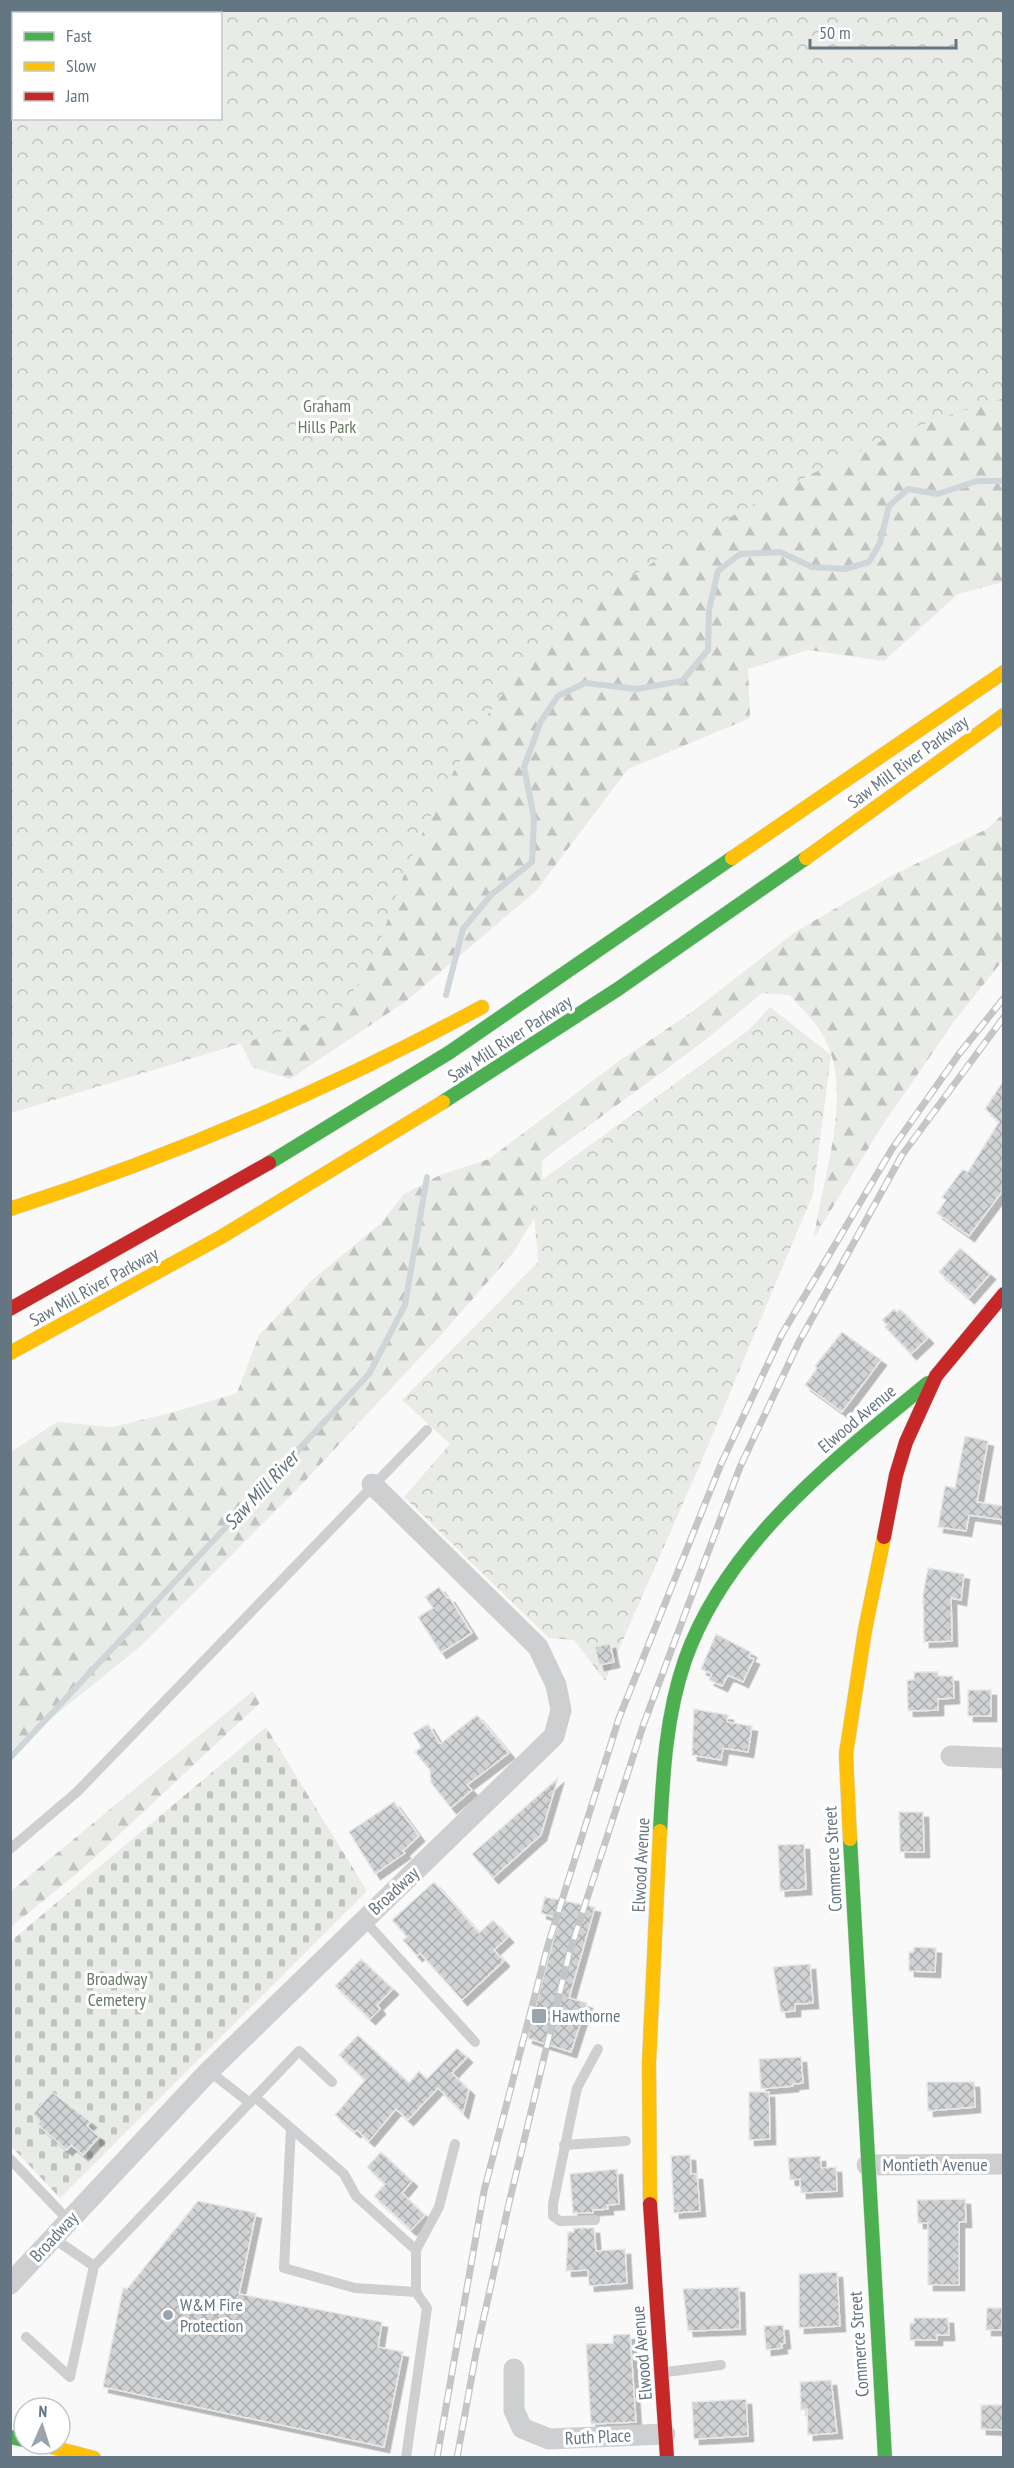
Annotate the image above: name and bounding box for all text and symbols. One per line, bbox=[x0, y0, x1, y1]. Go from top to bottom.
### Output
legend bbox=[12, 12, 222, 120]
scale bar bbox=[810, 12, 956, 50]
text: 50 m bbox=[819, 21, 851, 44]
text: Fast bbox=[66, 24, 92, 47]
text: Slow bbox=[66, 54, 97, 77]
text: Jam bbox=[65, 84, 89, 107]
park label: Graham Hills Park bbox=[298, 394, 356, 438]
street label: Saw Mill River Parkway bbox=[843, 710, 973, 813]
street label: Saw Mill River Parkway bbox=[443, 990, 576, 1087]
street label: Saw Mill River Parkway bbox=[25, 1242, 162, 1331]
street label: Elwood Avenue bbox=[813, 1379, 900, 1458]
water label: Saw Mill River bbox=[218, 1443, 306, 1535]
street label: Commerce Street bbox=[818, 1805, 847, 1913]
street label: Elwood Avenue bbox=[627, 1817, 654, 1913]
street label: Broadway bbox=[364, 1861, 424, 1920]
park label: Broadway Cemetery bbox=[87, 1967, 148, 2011]
place label: Hawthorne bbox=[552, 2004, 620, 2027]
marker: Hawthorne bbox=[530, 2007, 548, 2025]
street label: Montieth Avenue bbox=[882, 2153, 988, 2176]
street label: Broadway bbox=[24, 2206, 83, 2267]
street label: Commerce Street bbox=[843, 2290, 874, 2398]
place label: W&M Fire Protection bbox=[180, 2293, 243, 2337]
street label: Elwood Avenue bbox=[626, 2305, 657, 2401]
marker: W&M Fire Protection bbox=[161, 2308, 175, 2322]
north arrow bbox=[12, 2396, 72, 2456]
text: N bbox=[38, 2401, 48, 2421]
street label: Ruth Place bbox=[564, 2423, 632, 2450]

